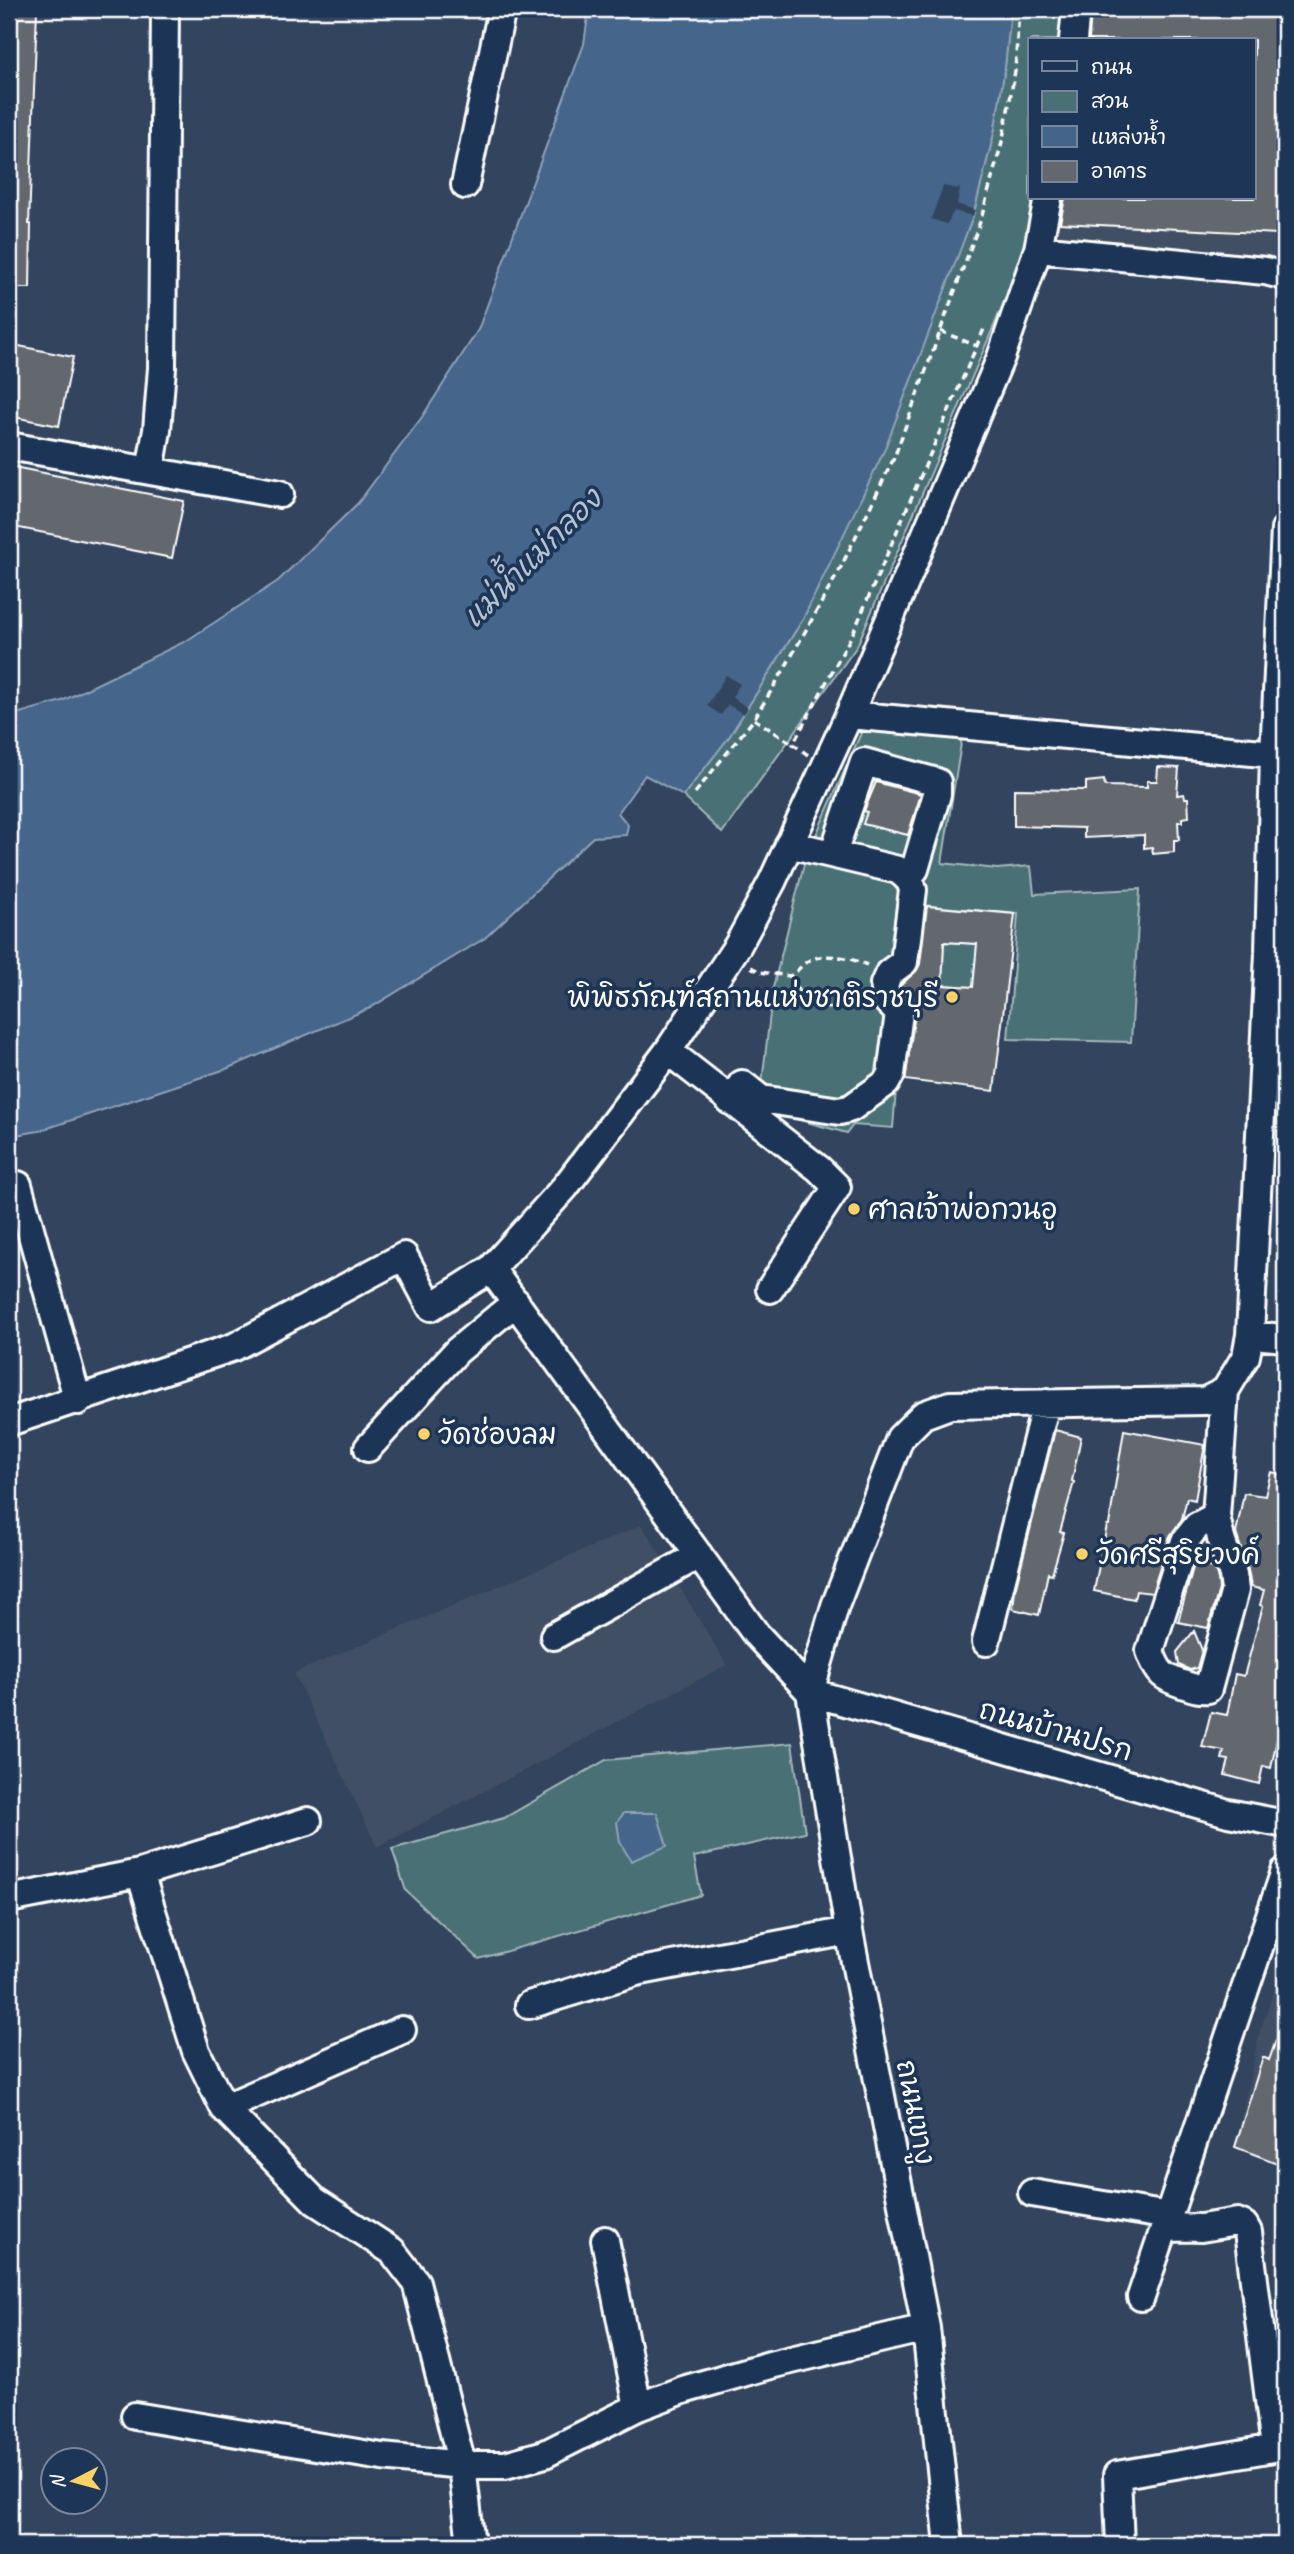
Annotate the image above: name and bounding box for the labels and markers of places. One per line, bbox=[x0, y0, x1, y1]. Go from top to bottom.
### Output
place label: พิพิธภัณฑ์สถานแห่งชาติราชบุรี bbox=[567, 978, 938, 1018]
marker: พิพิธภัณฑ์สถานแห่งชาติราชบุรี bbox=[944, 989, 960, 1005]
place label: ศาลเจ้าพ่อกวนอู bbox=[868, 1191, 1057, 1230]
marker: ศาลเจ้าพ่อกวนอู bbox=[846, 1201, 862, 1217]
place label: วัดช่องลม bbox=[438, 1416, 557, 1452]
marker: วัดช่องลม bbox=[416, 1426, 432, 1442]
place label: วัดศรีสุริยวงค์ bbox=[1096, 1535, 1260, 1575]
marker: วัดศรีสุริยวงค์ bbox=[1074, 1546, 1090, 1562]

